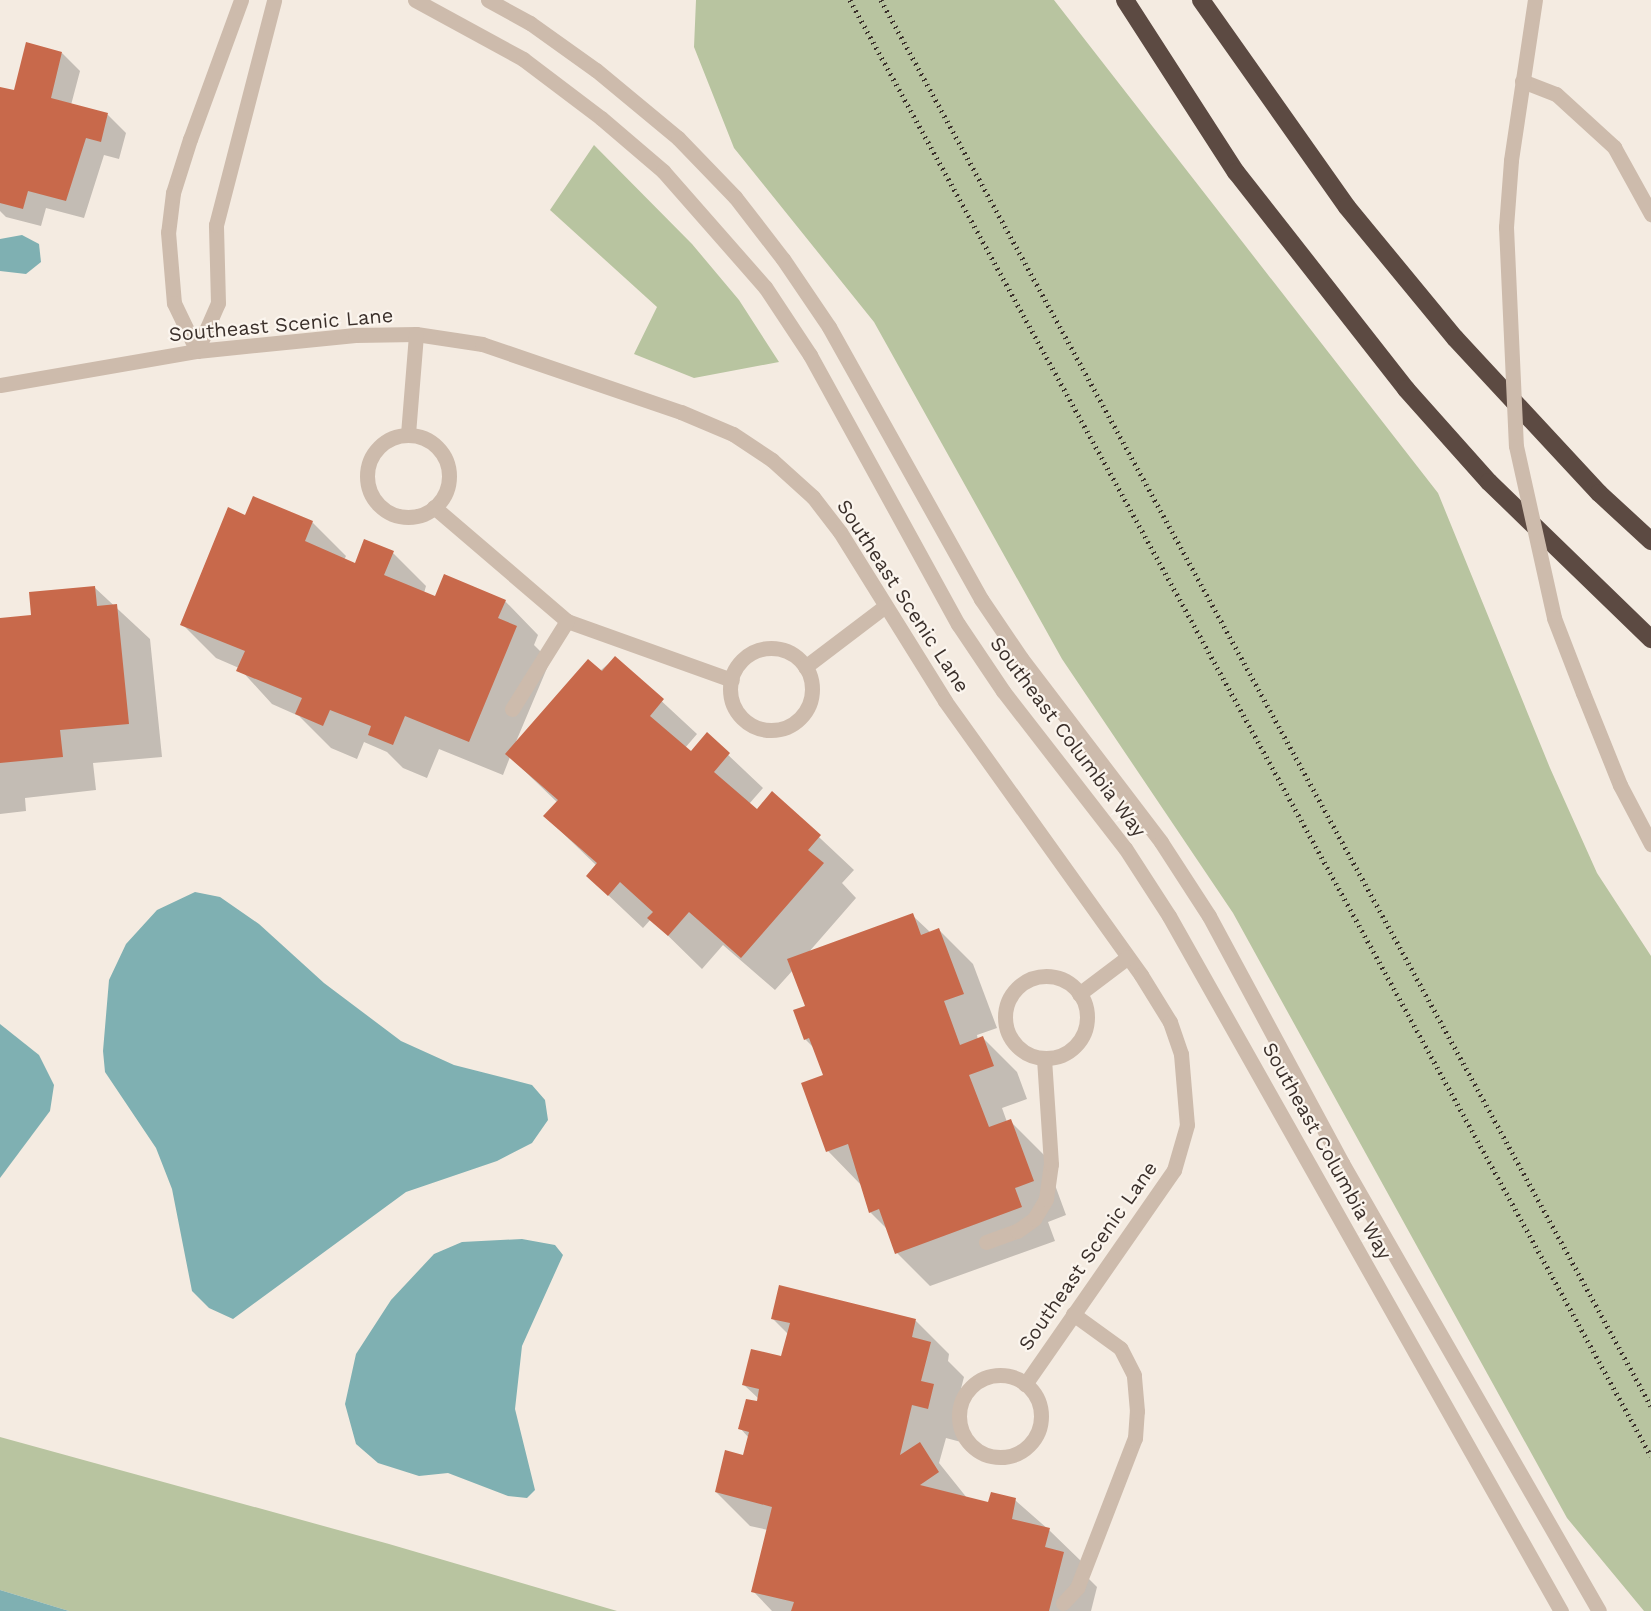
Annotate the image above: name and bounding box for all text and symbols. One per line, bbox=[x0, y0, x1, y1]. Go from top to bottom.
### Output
street label: Southeast Scenic Lane bbox=[168, 303, 394, 347]
street label: Southeast Scenic Lane bbox=[832, 495, 974, 697]
street label: Southeast Columbia Way bbox=[985, 632, 1151, 842]
street label: Southeast Columbia Way bbox=[1257, 1038, 1397, 1264]
street label: Southeast Scenic Lane bbox=[1014, 1157, 1162, 1355]

